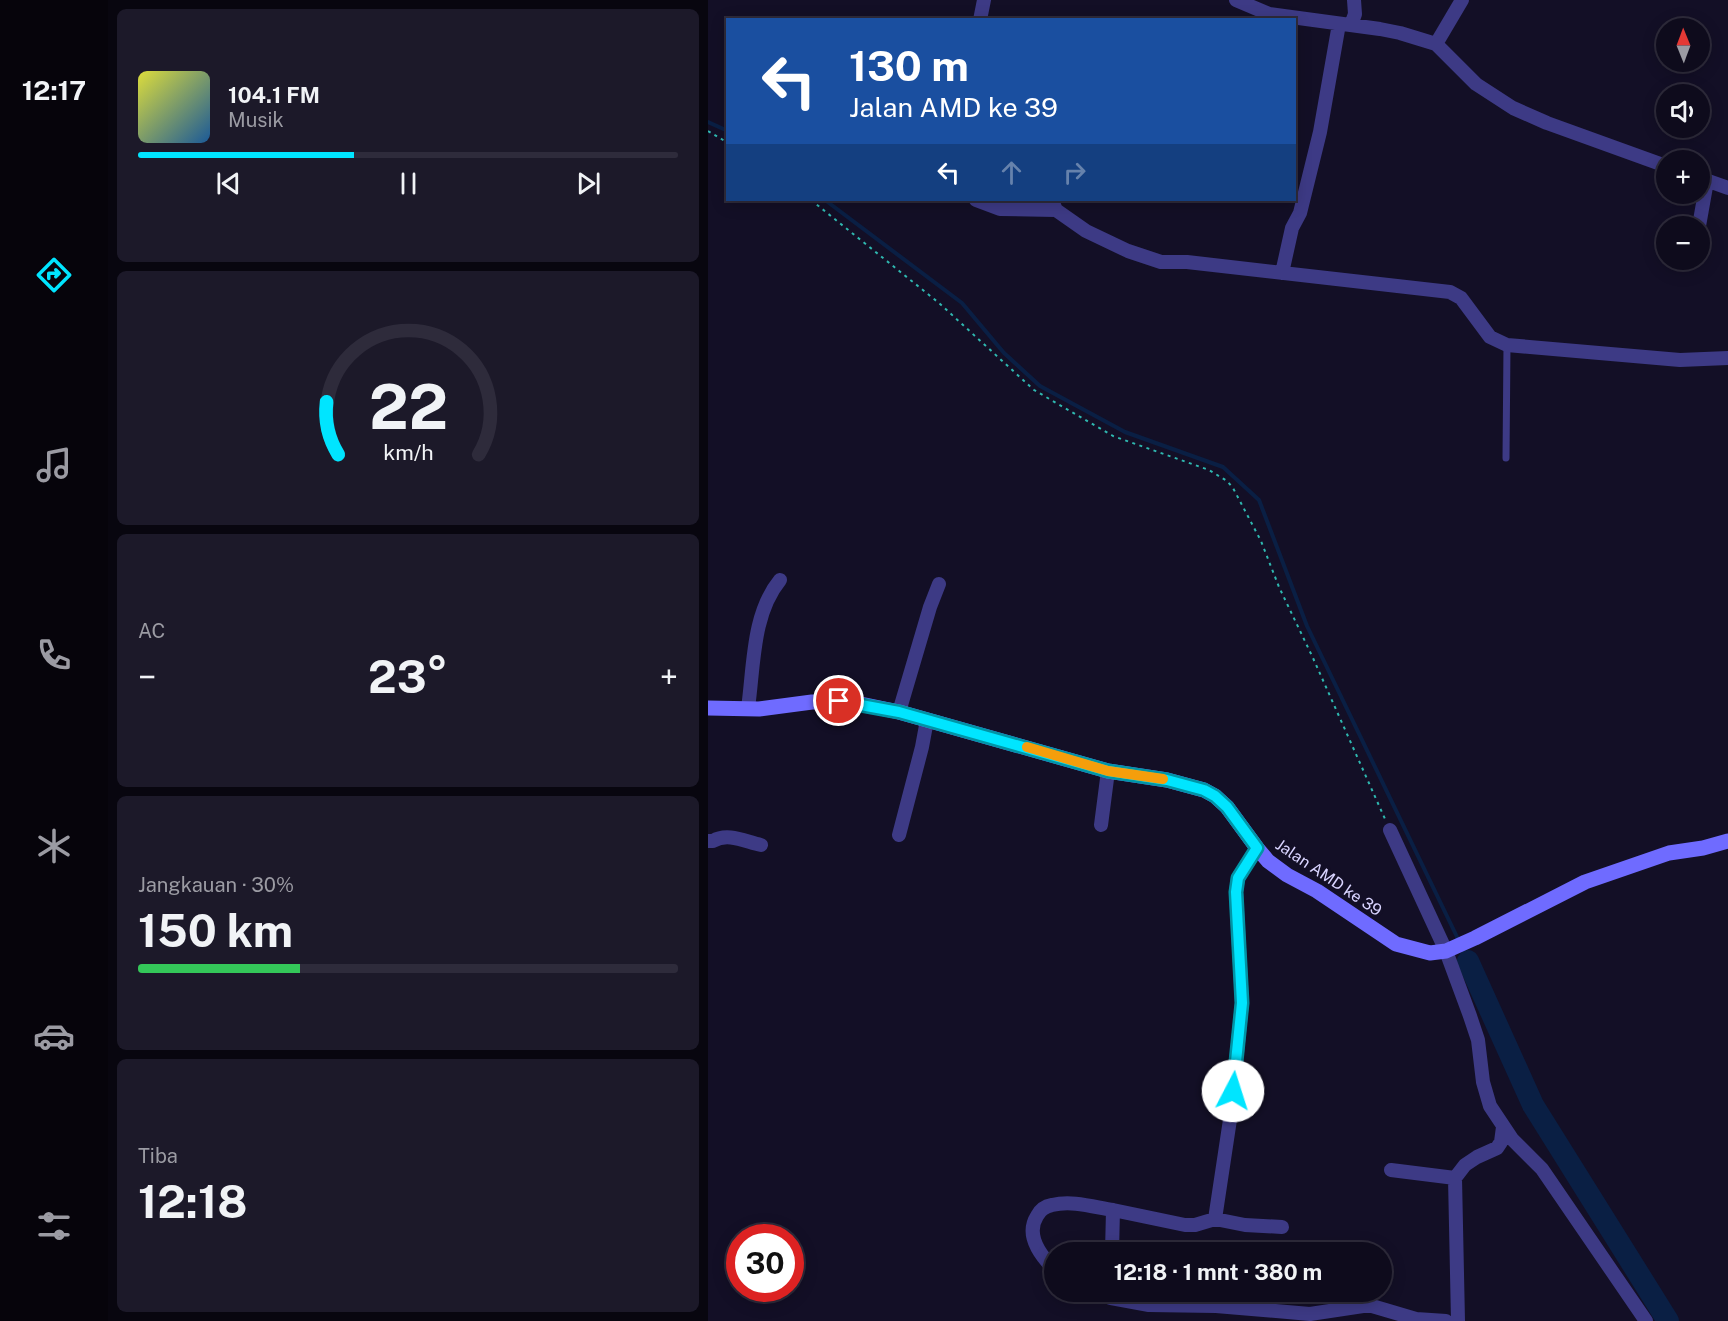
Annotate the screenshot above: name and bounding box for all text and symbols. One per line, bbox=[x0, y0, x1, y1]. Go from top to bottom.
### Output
north arrow bbox=[1656, 18, 1710, 72]
map controls bbox=[1656, 18, 1710, 270]
text: 130 m bbox=[849, 41, 969, 90]
icon: left bbox=[750, 42, 828, 120]
text: 12:17 bbox=[22, 74, 86, 106]
text: 104.1 FM bbox=[228, 82, 320, 108]
button: sound bbox=[1656, 84, 1710, 138]
text: Jalan AMD ke 39 bbox=[849, 91, 1058, 123]
text: Musik bbox=[228, 108, 284, 132]
button: + bbox=[1656, 150, 1710, 204]
icon: left bbox=[932, 156, 965, 189]
icon: ahead bbox=[995, 156, 1028, 189]
icon: right bbox=[1058, 156, 1091, 189]
icon: previous bbox=[212, 167, 245, 200]
icon: pause bbox=[392, 167, 425, 200]
icon: next bbox=[572, 167, 605, 200]
button: − bbox=[1656, 216, 1710, 270]
icon: directions bbox=[33, 254, 75, 296]
text: 22 bbox=[368, 370, 448, 443]
text: km/h bbox=[383, 441, 433, 466]
icon: music bbox=[33, 444, 75, 486]
text: AC bbox=[138, 619, 165, 643]
icon: phone bbox=[33, 634, 75, 676]
text: 23° bbox=[368, 650, 448, 703]
text: − bbox=[138, 658, 156, 696]
text: + bbox=[660, 658, 678, 696]
pin bbox=[813, 675, 864, 726]
icon: arrive bbox=[822, 684, 855, 717]
icon: climate bbox=[33, 825, 75, 867]
street label: Jalan AMD ke 39 bbox=[1272, 835, 1385, 920]
text: Jangkauan · 30% bbox=[138, 873, 294, 897]
text: 150 km bbox=[138, 904, 293, 957]
icon: car bbox=[33, 1015, 75, 1057]
position arrow bbox=[1201, 1059, 1265, 1123]
text: Tiba bbox=[138, 1144, 178, 1168]
text: 12:18 bbox=[138, 1175, 247, 1228]
icon: filters bbox=[33, 1205, 75, 1247]
speed limit sign: 30 bbox=[726, 1224, 804, 1302]
text: 12:18 · 1 mnt · 380 m bbox=[1114, 1259, 1322, 1285]

